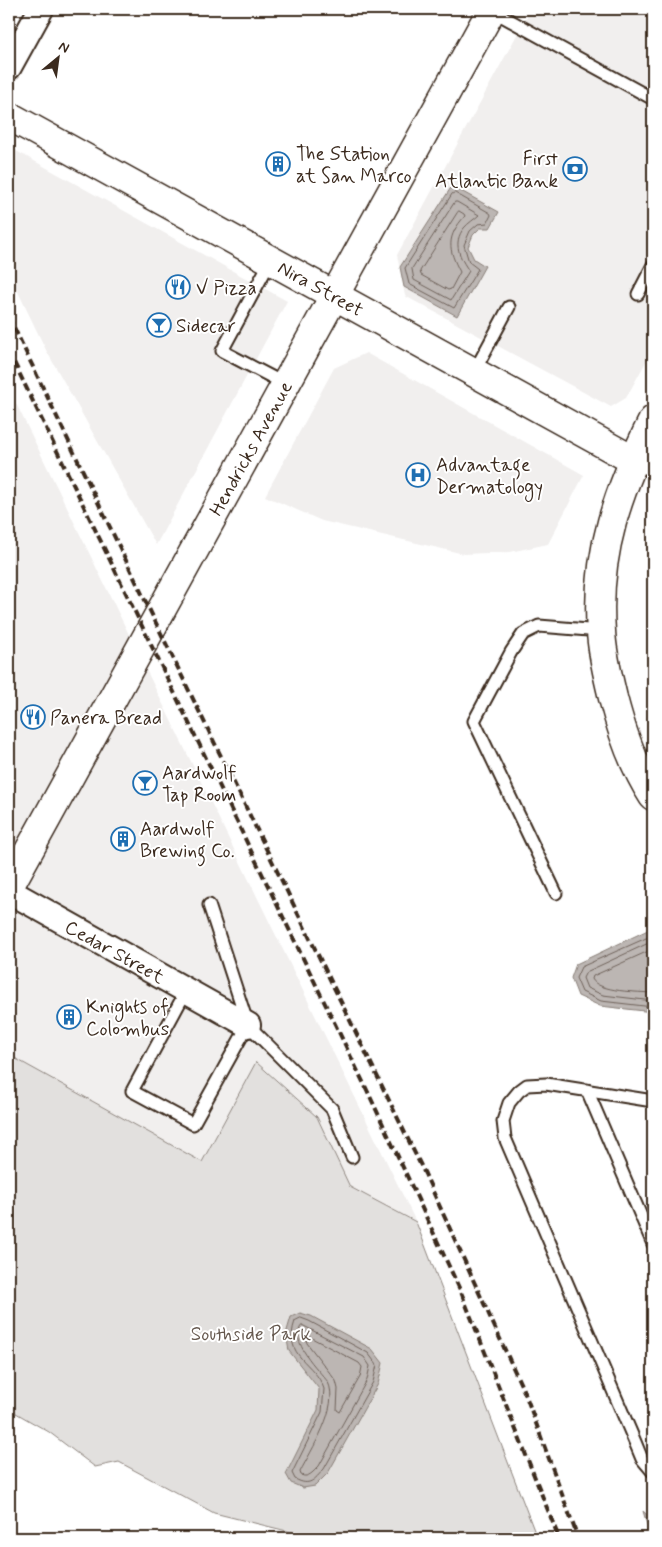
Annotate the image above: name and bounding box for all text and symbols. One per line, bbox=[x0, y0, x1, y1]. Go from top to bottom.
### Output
north arrow bbox=[32, 32, 82, 82]
text: N bbox=[55, 37, 72, 58]
place label: The Station at San Marco bbox=[296, 142, 412, 189]
place label: First Atlantic Bank bbox=[435, 147, 558, 194]
building icon: The Station at San Marco bbox=[265, 151, 291, 177]
bank icon: First Atlantic Bank bbox=[562, 156, 588, 182]
street label: Nira Street bbox=[273, 256, 367, 323]
restaurant icon: V Pizza bbox=[165, 274, 191, 300]
place label: V Pizza bbox=[196, 276, 257, 301]
bar icon: Sidecar bbox=[146, 312, 172, 338]
place label: Sidecar bbox=[176, 314, 236, 339]
street label: Hendricks Avenue bbox=[204, 377, 299, 521]
place label: Advantage Dermatology bbox=[436, 453, 543, 502]
hospital icon: Advantage Dermatology bbox=[405, 462, 431, 488]
restaurant icon: Panera Bread bbox=[20, 704, 46, 730]
place label: Panera Bread bbox=[50, 706, 162, 731]
place label: Aardwolf Tap Room bbox=[162, 761, 236, 808]
bar icon: Aardwolf Tap Room bbox=[132, 770, 158, 796]
place label: Aardwolf Brewing Co. bbox=[140, 817, 235, 867]
building icon: Aardwolf Brewing Co. bbox=[110, 826, 136, 852]
street label: Cedar Street bbox=[60, 915, 168, 990]
place label: Knights of Colombus bbox=[86, 995, 169, 1042]
building icon: Knights of Colombus bbox=[56, 1004, 82, 1030]
park label: Southside Park bbox=[191, 1322, 311, 1347]

